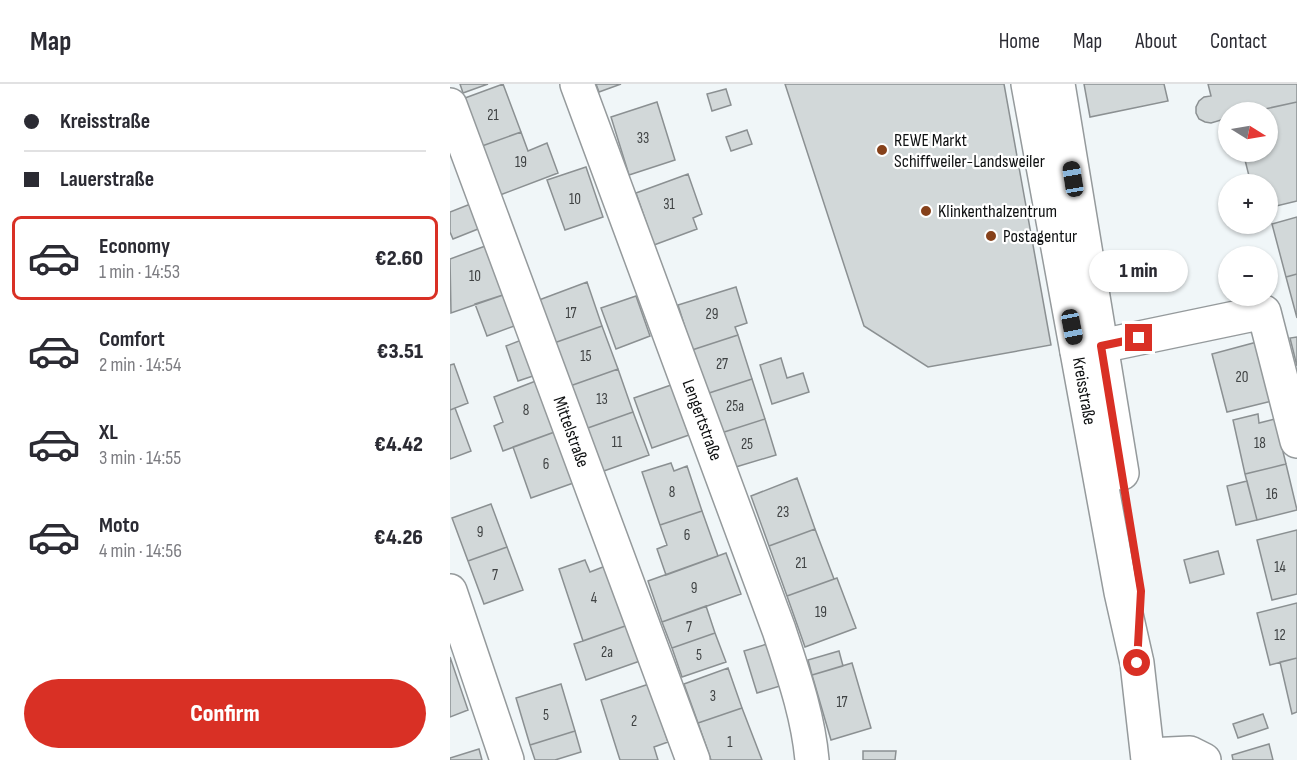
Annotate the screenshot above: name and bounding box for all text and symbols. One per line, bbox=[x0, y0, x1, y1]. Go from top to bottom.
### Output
text: Map bbox=[30, 25, 71, 58]
text: Home bbox=[999, 29, 1040, 54]
text: Map bbox=[1073, 29, 1102, 54]
text: About bbox=[1135, 29, 1177, 54]
text: Contact bbox=[1210, 29, 1267, 54]
north arrow bbox=[1218, 102, 1278, 162]
map controls bbox=[1218, 102, 1278, 306]
house number: 21 bbox=[487, 106, 499, 125]
text: Kreisstraße bbox=[60, 108, 150, 135]
house number: 33 bbox=[637, 129, 649, 148]
place label: REWE Markt Schiffweiler-Landsweiler bbox=[894, 130, 1045, 172]
marker: REWE Markt Schiffweiler-Landsweiler bbox=[875, 143, 889, 157]
house number: 19 bbox=[515, 153, 527, 172]
car bbox=[1061, 160, 1085, 198]
text: Lauerstraße bbox=[60, 166, 154, 193]
button: + bbox=[1218, 174, 1278, 234]
house number: 10 bbox=[569, 190, 581, 209]
house number: 31 bbox=[663, 195, 676, 214]
place label: Klinkenthalzentrum bbox=[938, 201, 1057, 222]
marker: Klinkenthalzentrum bbox=[919, 204, 933, 218]
place label: Postagentur bbox=[1003, 226, 1077, 247]
marker: Postagentur bbox=[984, 229, 998, 243]
icon: car bbox=[27, 231, 81, 285]
text: Economy bbox=[99, 233, 170, 260]
text: €2.60 bbox=[375, 245, 423, 272]
button: − bbox=[1218, 246, 1278, 306]
callout: 1 min bbox=[1090, 251, 1188, 293]
text: 1 min bbox=[1119, 259, 1158, 283]
text: 1 min · 14:53 bbox=[99, 260, 180, 284]
house number: 10 bbox=[469, 267, 481, 286]
house number: 17 bbox=[565, 304, 577, 323]
house number: 29 bbox=[706, 305, 718, 324]
car bbox=[1060, 308, 1084, 346]
icon: car bbox=[27, 324, 81, 378]
route end bbox=[1125, 324, 1152, 351]
text: Comfort bbox=[99, 326, 165, 353]
text: €3.51 bbox=[377, 338, 423, 365]
house number: 15 bbox=[580, 347, 592, 366]
text: 2 min · 14:54 bbox=[99, 353, 181, 377]
house number: 27 bbox=[716, 355, 728, 374]
street label: Kreisstraße bbox=[1068, 356, 1100, 426]
house number: 20 bbox=[1236, 368, 1248, 387]
street label: Lengertstraße bbox=[678, 376, 726, 464]
house number: 13 bbox=[596, 390, 608, 409]
street label: Mittelstraße bbox=[548, 394, 594, 470]
house number: 25a bbox=[726, 397, 744, 416]
house number: 8 bbox=[523, 401, 529, 420]
icon: car bbox=[27, 417, 81, 471]
text: XL bbox=[99, 419, 118, 446]
text: €4.42 bbox=[374, 431, 423, 458]
house number: 11 bbox=[612, 433, 623, 452]
house number: 18 bbox=[1254, 434, 1266, 453]
house number: 25 bbox=[741, 435, 753, 454]
text: 3 min · 14:55 bbox=[99, 446, 181, 470]
house number: 6 bbox=[543, 455, 549, 474]
house number: 8 bbox=[669, 483, 675, 502]
house number: 16 bbox=[1266, 485, 1278, 504]
house number: 23 bbox=[777, 503, 789, 522]
icon: car bbox=[27, 510, 81, 564]
text: Moto bbox=[99, 512, 139, 539]
house number: 9 bbox=[477, 523, 483, 542]
text: €4.26 bbox=[374, 524, 423, 551]
house number: 6 bbox=[684, 526, 690, 545]
text: 4 min · 14:56 bbox=[99, 539, 182, 563]
house number: 21 bbox=[795, 554, 807, 573]
house number: 14 bbox=[1274, 558, 1286, 577]
house number: 7 bbox=[492, 566, 498, 585]
house number: 9 bbox=[691, 579, 697, 598]
house number: 4 bbox=[591, 589, 597, 608]
house number: 19 bbox=[815, 603, 827, 622]
house number: 7 bbox=[686, 618, 692, 637]
house number: 12 bbox=[1274, 626, 1286, 645]
house number: 2a bbox=[601, 643, 613, 662]
house number: 5 bbox=[696, 646, 702, 665]
route start bbox=[1123, 649, 1150, 676]
button: Confirm bbox=[24, 679, 426, 748]
house number: 3 bbox=[710, 687, 716, 706]
house number: 17 bbox=[836, 693, 848, 712]
house number: 5 bbox=[543, 706, 549, 725]
house number: 2 bbox=[631, 712, 637, 731]
house number: 1 bbox=[727, 733, 733, 752]

